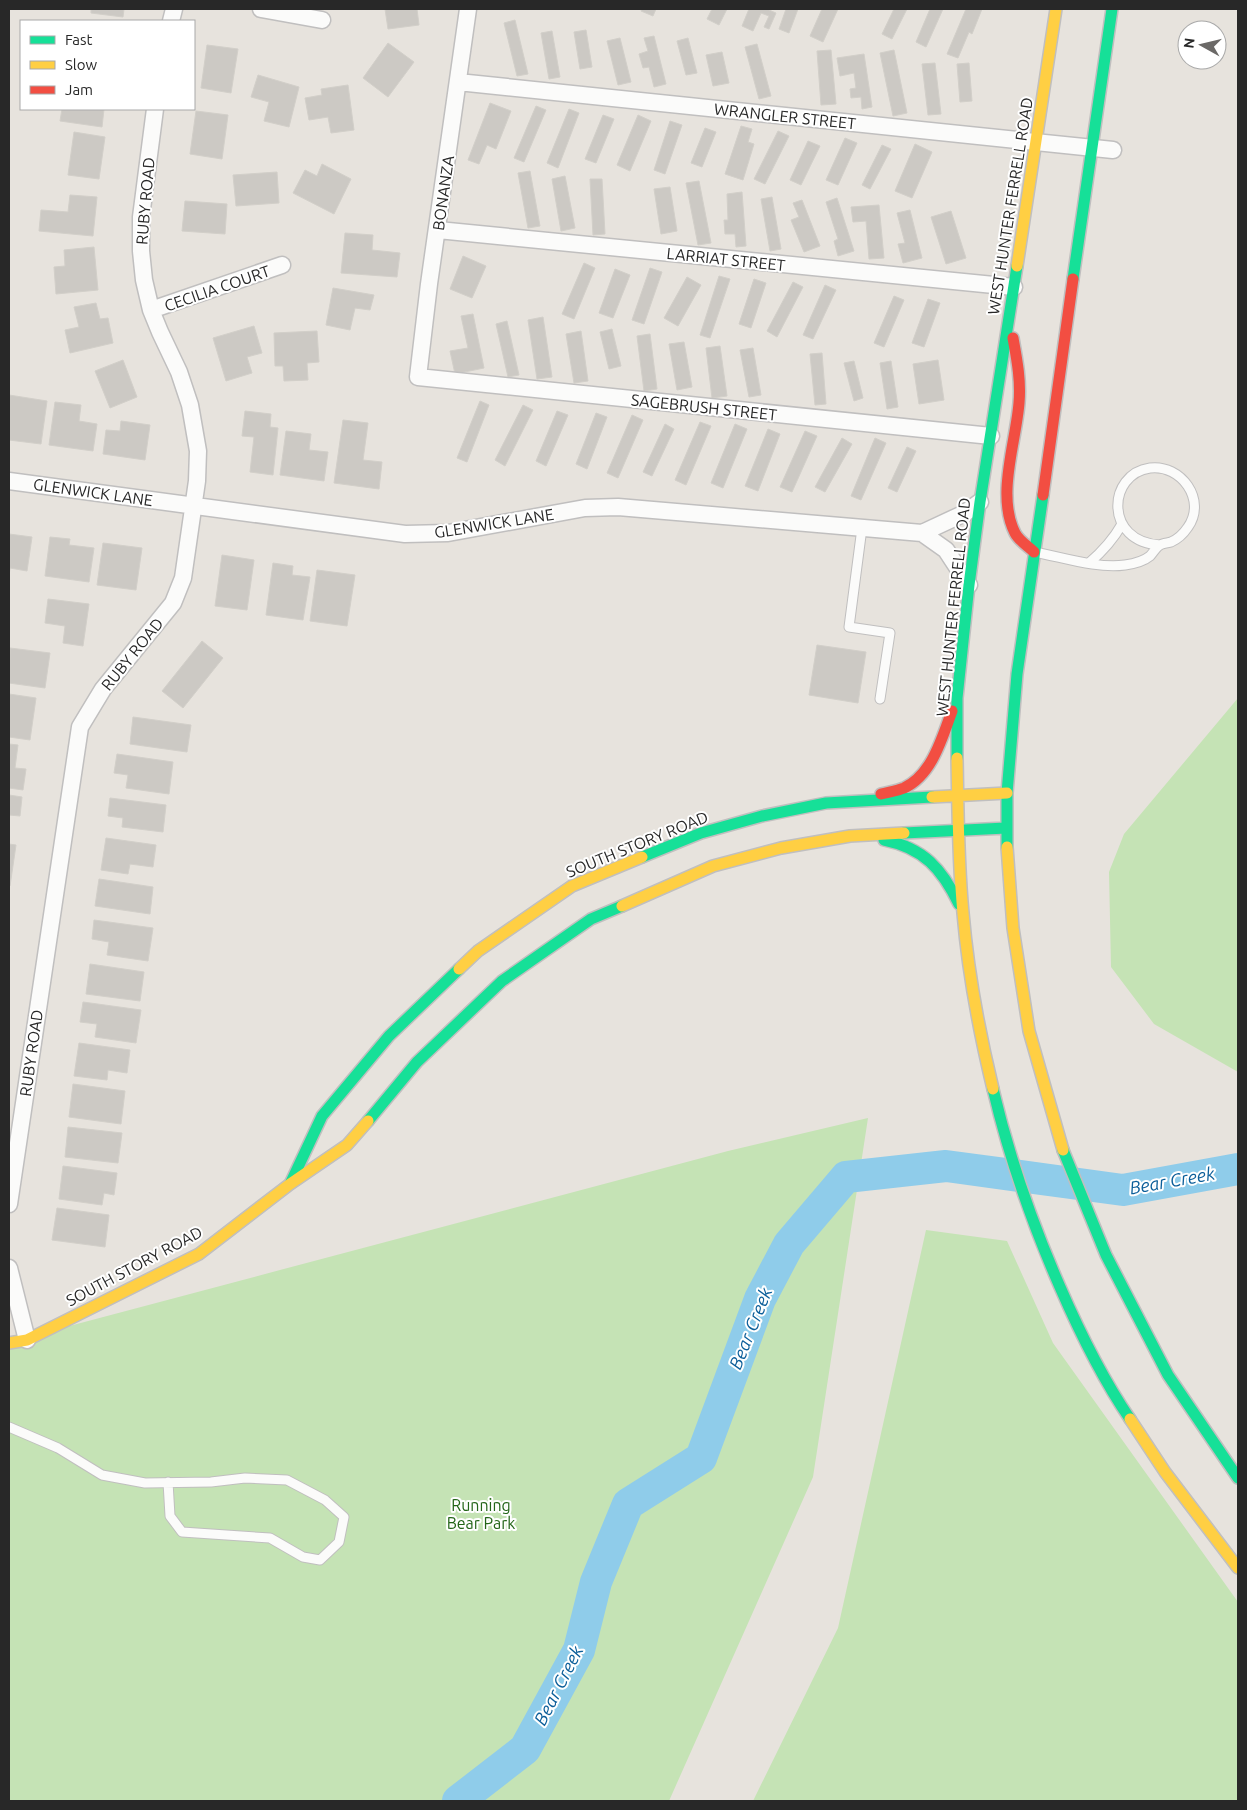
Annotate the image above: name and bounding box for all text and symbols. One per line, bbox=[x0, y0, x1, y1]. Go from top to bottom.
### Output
legend bbox=[20, 20, 195, 110]
north arrow bbox=[1177, 20, 1227, 70]
text: Fast bbox=[65, 31, 93, 48]
text: N bbox=[1180, 37, 1198, 49]
text: Slow bbox=[65, 56, 98, 73]
text: Jam bbox=[65, 81, 93, 98]
street label: WEST HUNTER FERRELL ROAD bbox=[984, 96, 1036, 316]
street label: WRANGLER STREET bbox=[713, 100, 857, 132]
street label: BONANZA bbox=[429, 154, 457, 232]
street label: RUBY ROAD bbox=[132, 157, 158, 245]
street label: LARRIAT STREET bbox=[666, 244, 786, 274]
street label: CECILIA COURT bbox=[162, 261, 272, 315]
street label: SAGEBRUSH STREET bbox=[630, 390, 778, 424]
street label: GLENWICK LANE bbox=[32, 475, 154, 509]
street label: WEST HUNTER FERRELL ROAD bbox=[933, 497, 973, 717]
street label: GLENWICK LANE bbox=[433, 505, 555, 541]
street label: RUBY ROAD bbox=[97, 614, 167, 694]
street label: SOUTH STORY ROAD bbox=[563, 807, 711, 881]
street label: RUBY ROAD bbox=[16, 1008, 46, 1098]
water label: Bear Creek bbox=[1128, 1163, 1217, 1197]
street label: SOUTH STORY ROAD bbox=[63, 1222, 205, 1310]
water label: Bear Creek bbox=[725, 1283, 776, 1372]
park label: Running Bear Park bbox=[447, 1496, 515, 1532]
water label: Bear Creek bbox=[529, 1641, 587, 1728]

